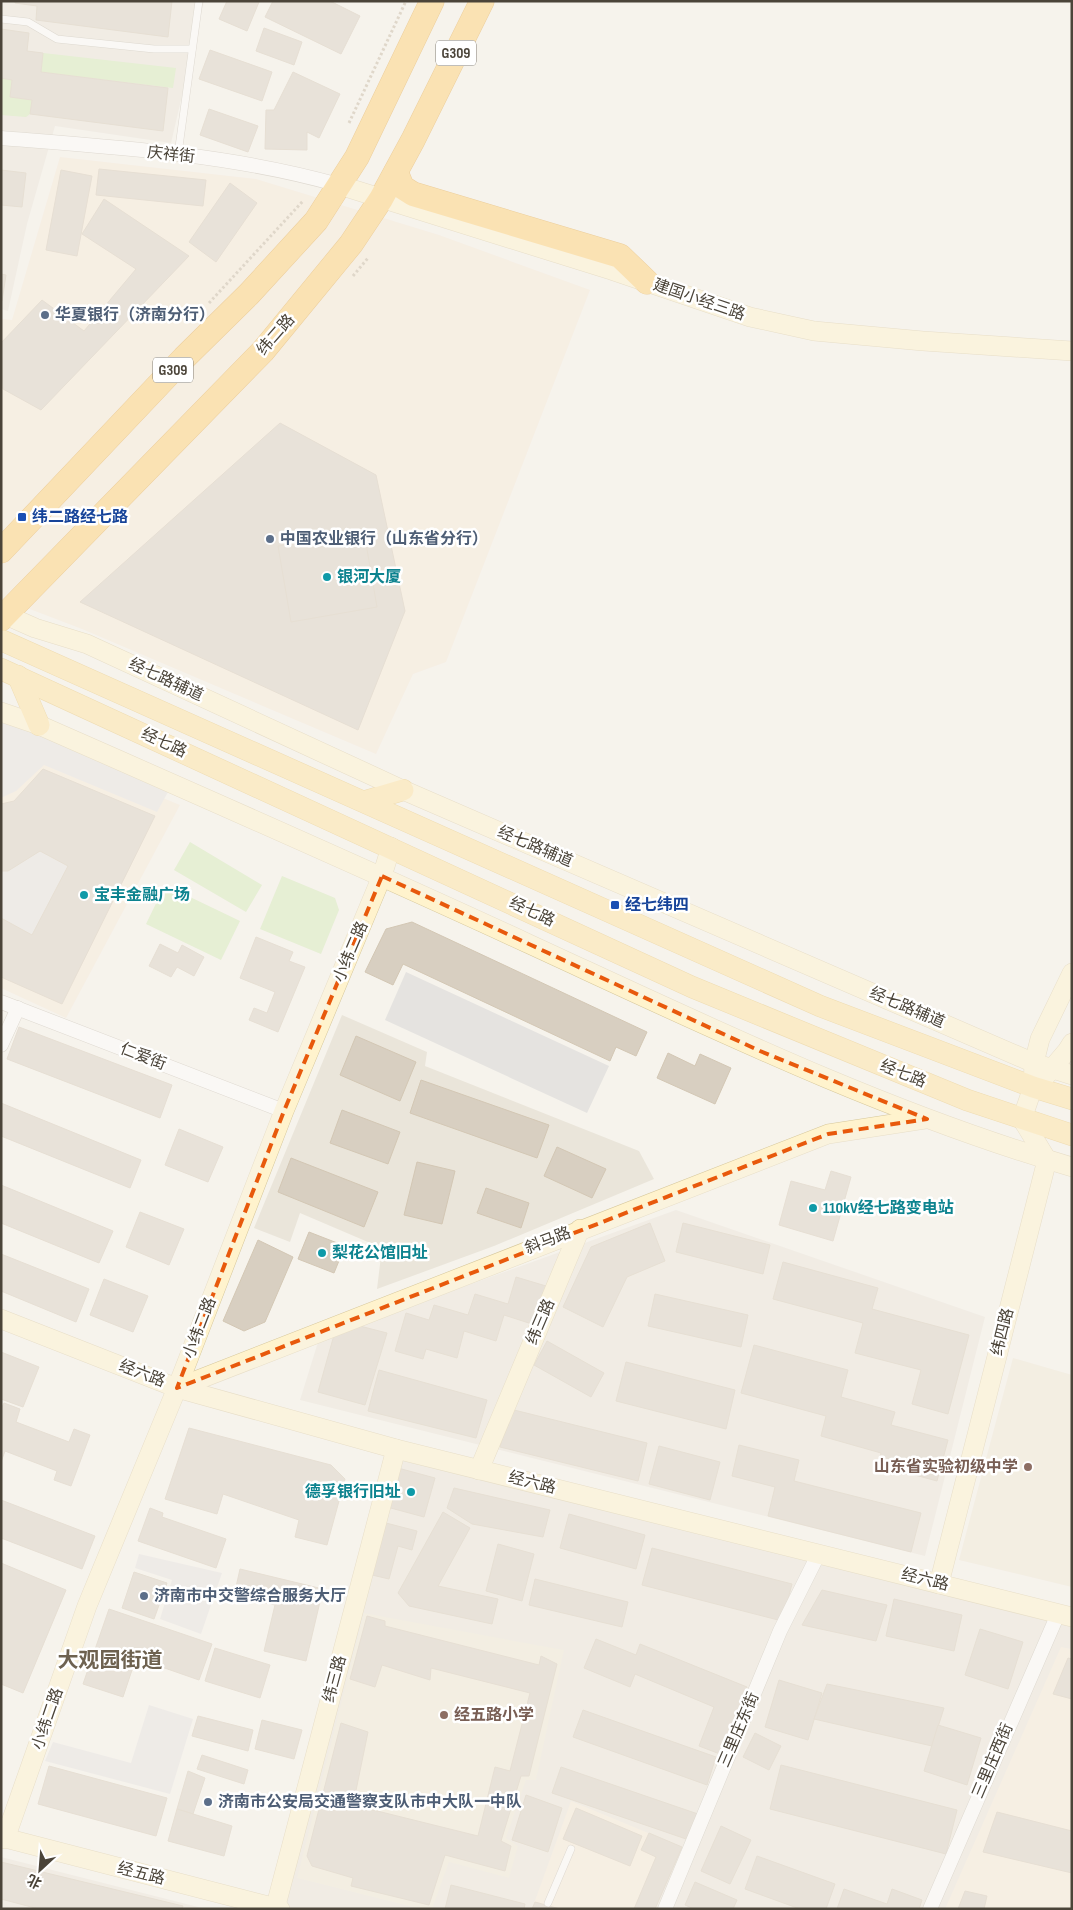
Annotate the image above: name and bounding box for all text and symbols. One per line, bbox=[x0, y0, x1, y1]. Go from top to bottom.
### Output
road number: G309 bbox=[436, 40, 476, 66]
street label: 庆祥街 bbox=[146, 143, 196, 167]
street label: 建国小经三路 bbox=[651, 275, 747, 325]
place label: 华夏银行（济南分行） bbox=[55, 305, 215, 325]
marker: 华夏银行（济南分行） bbox=[39, 309, 51, 321]
street label: 纬二路 bbox=[253, 311, 299, 359]
road number: G309 bbox=[153, 358, 193, 382]
place label: 纬二路经七路 bbox=[32, 507, 128, 527]
marker: 纬二路经七路 bbox=[16, 511, 28, 523]
place label: 中国农业银行（山东省分行） bbox=[280, 530, 488, 549]
marker: 中国农业银行（山东省分行） bbox=[264, 533, 276, 545]
place label: 银河大厦 bbox=[337, 568, 401, 587]
marker: 银河大厦 bbox=[321, 571, 333, 583]
street label: 经七路辅道 bbox=[126, 654, 206, 706]
street label: 经七路 bbox=[138, 724, 190, 762]
street label: 经七路辅道 bbox=[494, 823, 576, 871]
place label: 宝丰金融广场 bbox=[94, 886, 190, 905]
marker: 宝丰金融广场 bbox=[78, 889, 90, 901]
street label: 经七路 bbox=[506, 893, 558, 931]
place label: 经七纬四 bbox=[625, 895, 689, 915]
marker: 经七纬四 bbox=[609, 899, 621, 911]
street label: 小纬二路 bbox=[330, 919, 372, 985]
street label: 经七路辅道 bbox=[866, 984, 948, 1032]
street label: 仁爱街 bbox=[117, 1040, 169, 1074]
street label: 经七路 bbox=[877, 1056, 929, 1092]
place label: 110kV经七路变电站 bbox=[823, 1199, 954, 1218]
marker: 110kV经七路变电站 bbox=[807, 1202, 819, 1214]
street label: 斜马路 bbox=[522, 1224, 574, 1258]
place label: 梨花公馆旧址 bbox=[332, 1244, 428, 1263]
marker: 梨花公馆旧址 bbox=[316, 1247, 328, 1259]
street label: 小纬二路 bbox=[180, 1295, 220, 1361]
street label: 纬三路 bbox=[523, 1296, 559, 1348]
street label: 纬四路 bbox=[988, 1306, 1018, 1358]
street label: 经六路 bbox=[116, 1357, 168, 1391]
place label: 山东省实验初级中学 bbox=[874, 1458, 1018, 1477]
marker: 山东省实验初级中学 bbox=[1022, 1461, 1034, 1473]
street label: 经六路 bbox=[506, 1468, 558, 1498]
place label: 德孚银行旧址 bbox=[305, 1482, 401, 1502]
marker: 德孚银行旧址 bbox=[405, 1486, 417, 1498]
street label: 经六路 bbox=[899, 1565, 951, 1595]
place label: 济南市中交警综合服务大厅 bbox=[154, 1586, 346, 1606]
marker: 济南市中交警综合服务大厅 bbox=[138, 1590, 150, 1602]
district label: 大观园街道 bbox=[58, 1648, 163, 1673]
street label: 纬三路 bbox=[320, 1653, 350, 1705]
street label: 小纬二路 bbox=[29, 1686, 67, 1752]
street label: 三里庄东街 bbox=[715, 1689, 763, 1771]
place label: 经五路小学 bbox=[454, 1706, 534, 1725]
marker: 经五路小学 bbox=[438, 1709, 450, 1721]
street label: 三里庄西街 bbox=[969, 1720, 1017, 1802]
place label: 济南市公安局交通警察支队市中大队一中队 bbox=[218, 1792, 522, 1812]
marker: 济南市公安局交通警察支队市中大队一中队 bbox=[202, 1796, 214, 1808]
north arrow bbox=[15, 1845, 65, 1895]
street label: 经五路 bbox=[115, 1859, 167, 1889]
text: 北 bbox=[25, 1871, 45, 1892]

